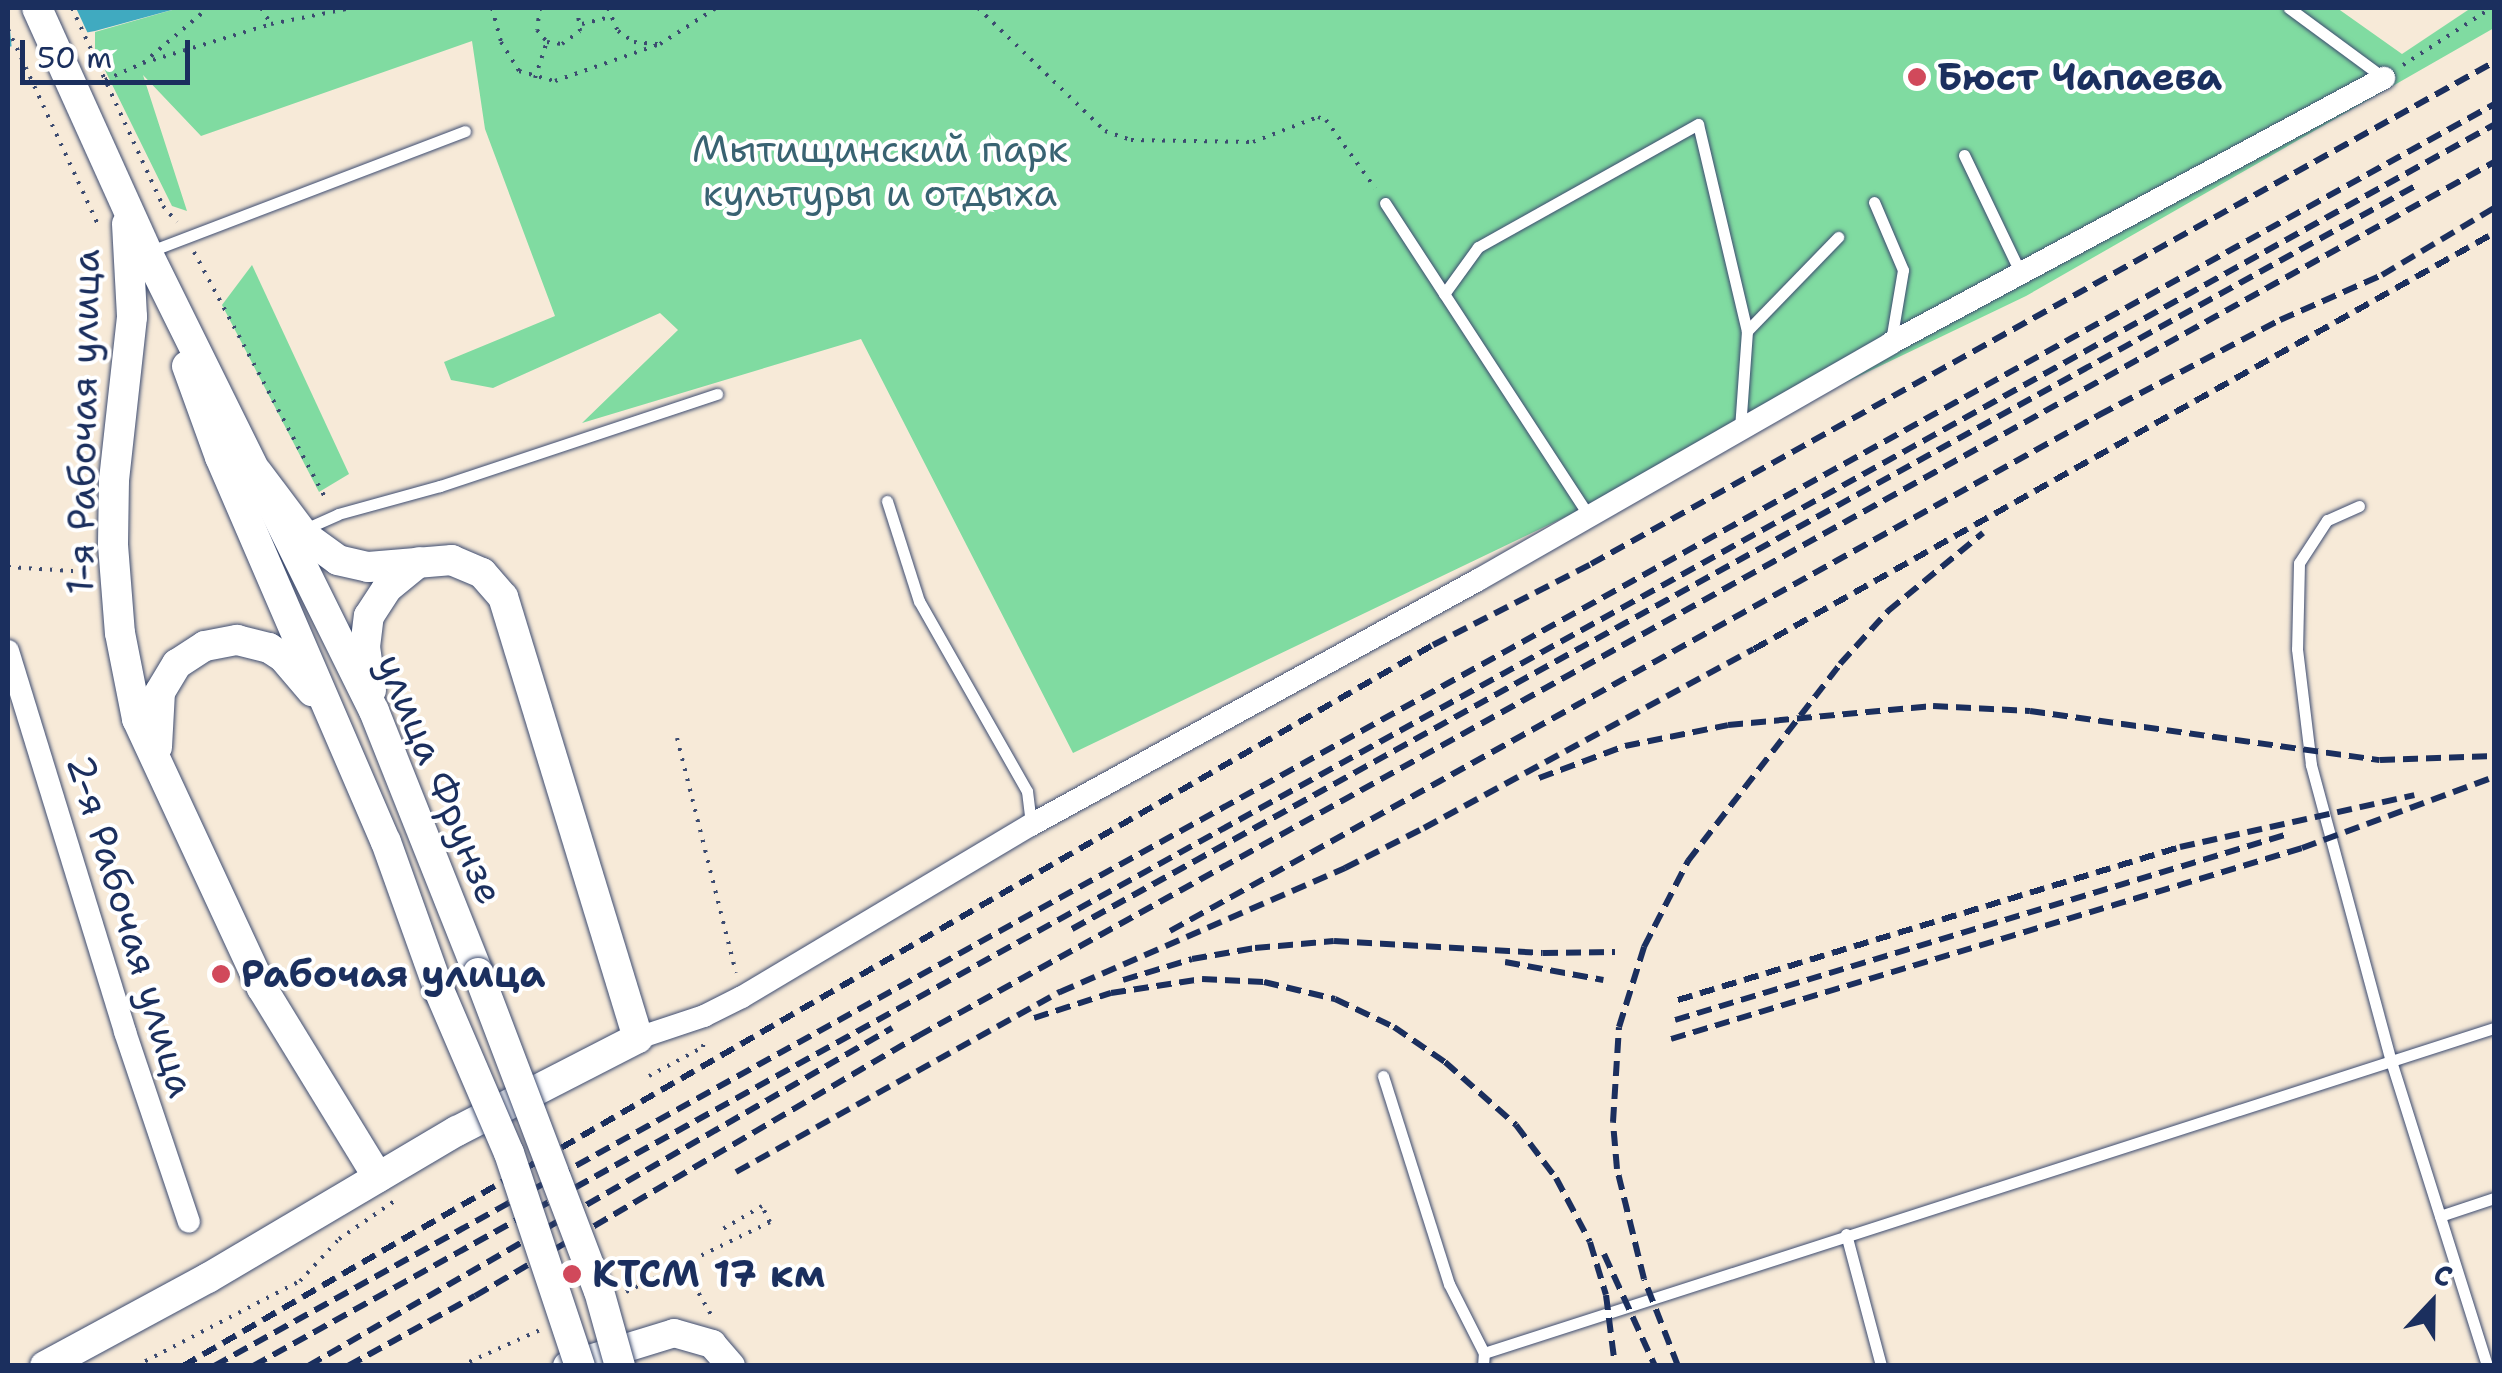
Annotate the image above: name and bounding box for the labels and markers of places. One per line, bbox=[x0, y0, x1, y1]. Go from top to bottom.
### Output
place label: Бюст Чапаева bbox=[1937, 54, 2222, 100]
marker: Бюст Чапаева bbox=[1906, 66, 1928, 88]
place label: Рабочая улица bbox=[241, 951, 545, 997]
marker: Рабочая улица bbox=[210, 963, 232, 985]
place label: КТСМ 17 км bbox=[592, 1251, 825, 1297]
marker: КТСМ 17 км bbox=[561, 1263, 583, 1285]

